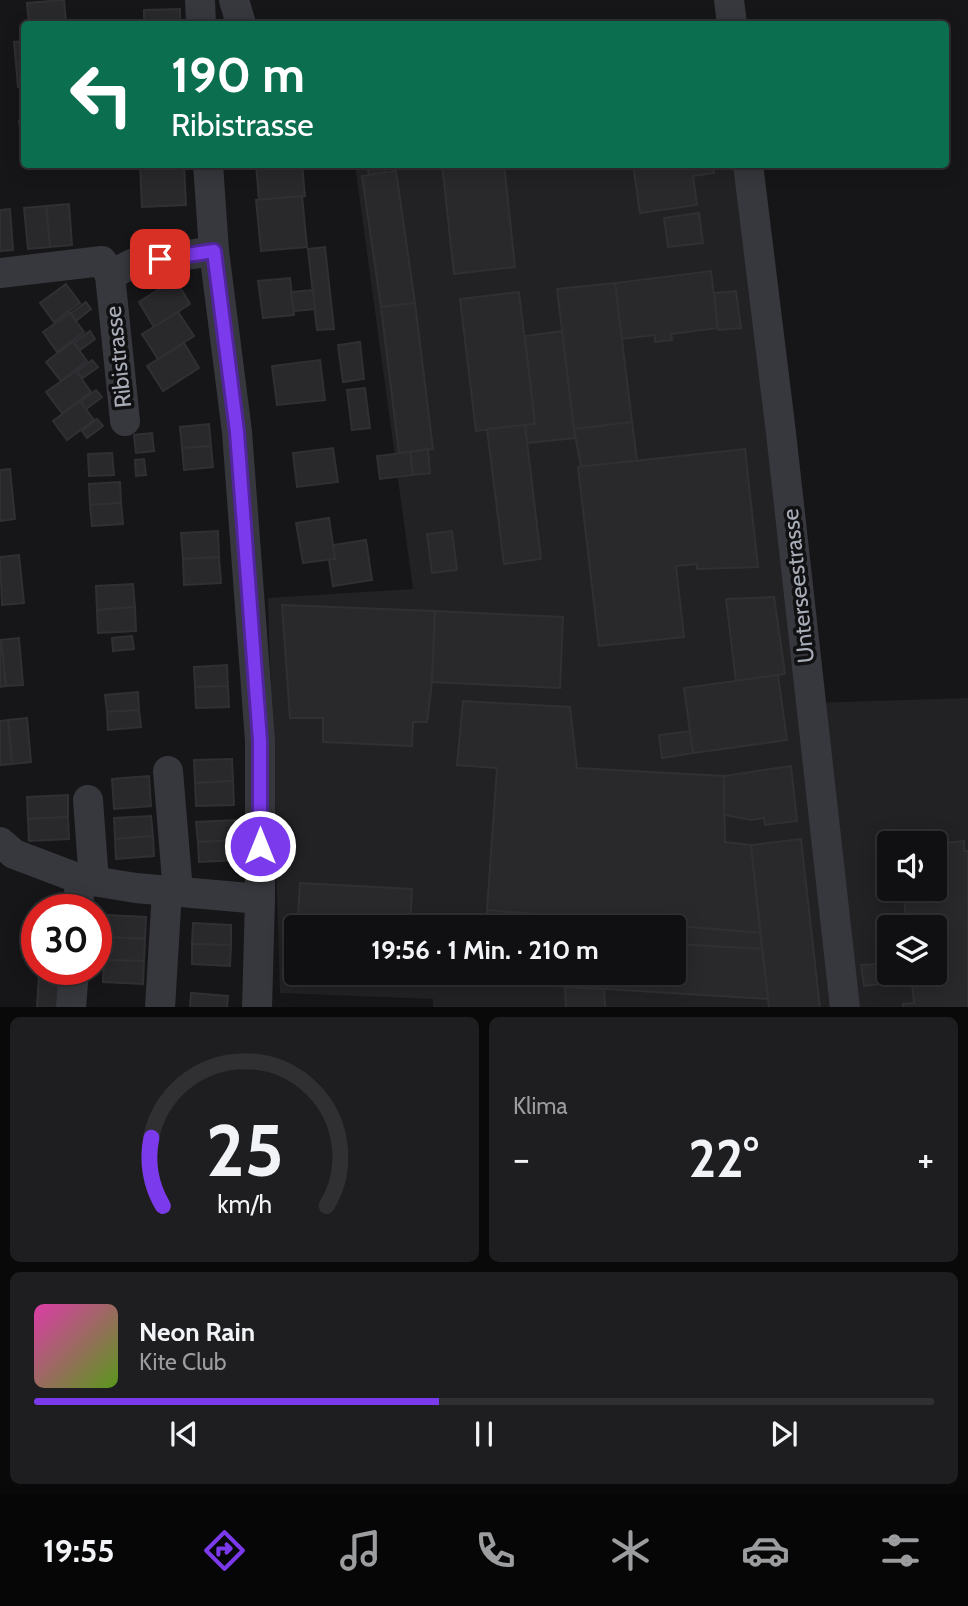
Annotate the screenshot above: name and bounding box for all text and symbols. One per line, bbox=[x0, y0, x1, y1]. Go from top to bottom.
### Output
text: 190 m bbox=[171, 45, 305, 104]
icon: left bbox=[56, 49, 147, 140]
text: Ribistrasse bbox=[171, 105, 314, 144]
pin bbox=[130, 229, 190, 289]
icon: arrive bbox=[141, 240, 179, 278]
street label: Ribistrasse bbox=[99, 304, 137, 409]
street label: Unterseestrasse bbox=[776, 507, 820, 665]
position arrow bbox=[223, 809, 297, 883]
map controls bbox=[877, 831, 947, 985]
button: sound bbox=[877, 831, 947, 901]
speed limit sign: 30 bbox=[21, 894, 112, 985]
button: layers bbox=[877, 915, 947, 985]
text: 19:56 · 1 Min. · 210 m bbox=[371, 934, 599, 966]
text: Klima bbox=[513, 1092, 568, 1120]
text: 25 bbox=[206, 1106, 283, 1194]
text: 22° bbox=[688, 1127, 759, 1190]
text: − bbox=[513, 1135, 530, 1182]
text: + bbox=[917, 1135, 934, 1182]
text: km/h bbox=[217, 1188, 272, 1218]
text: Neon Rain bbox=[139, 1316, 255, 1348]
text: Kite Club bbox=[139, 1348, 226, 1376]
icon: previous bbox=[165, 1415, 203, 1453]
icon: pause bbox=[465, 1415, 503, 1453]
icon: next bbox=[765, 1415, 803, 1453]
icon: directions bbox=[200, 1526, 249, 1575]
icon: music bbox=[336, 1526, 385, 1575]
icon: phone bbox=[471, 1526, 520, 1575]
icon: climate bbox=[606, 1526, 655, 1575]
icon: car bbox=[741, 1526, 790, 1575]
icon: filters bbox=[876, 1526, 925, 1575]
text: 19:55 bbox=[43, 1531, 114, 1570]

